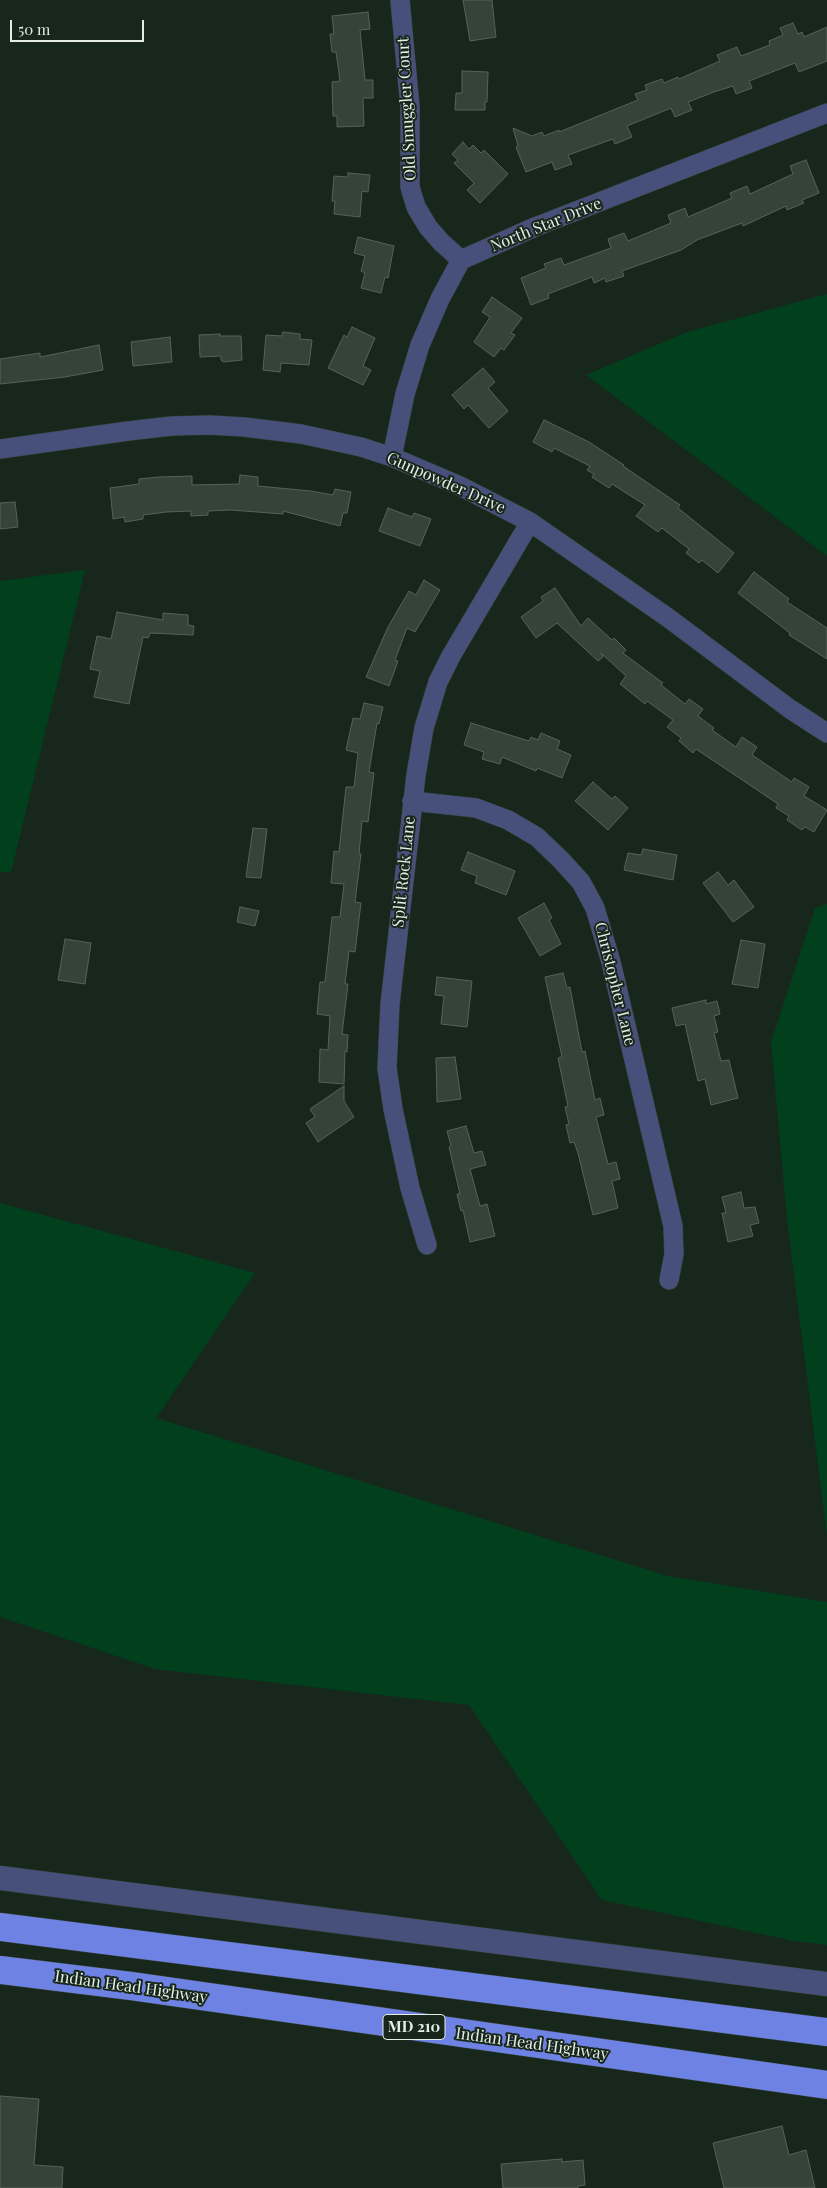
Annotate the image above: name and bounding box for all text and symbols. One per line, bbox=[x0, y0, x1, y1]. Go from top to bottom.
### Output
scale bar bbox=[12, 10, 146, 42]
text: 50 m bbox=[18, 19, 50, 39]
street label: Old Smuggler Court bbox=[394, 37, 420, 181]
street label: North Star Drive bbox=[487, 194, 605, 256]
street label: Gunpowder Drive bbox=[384, 448, 508, 518]
street label: Split Rock Lane bbox=[389, 816, 419, 928]
street label: Christopher Lane bbox=[590, 920, 640, 1048]
street label: Indian Head Highway bbox=[53, 1967, 209, 2007]
road number: MD 210 bbox=[383, 2014, 445, 2040]
street label: Indian Head Highway bbox=[454, 2024, 610, 2064]

